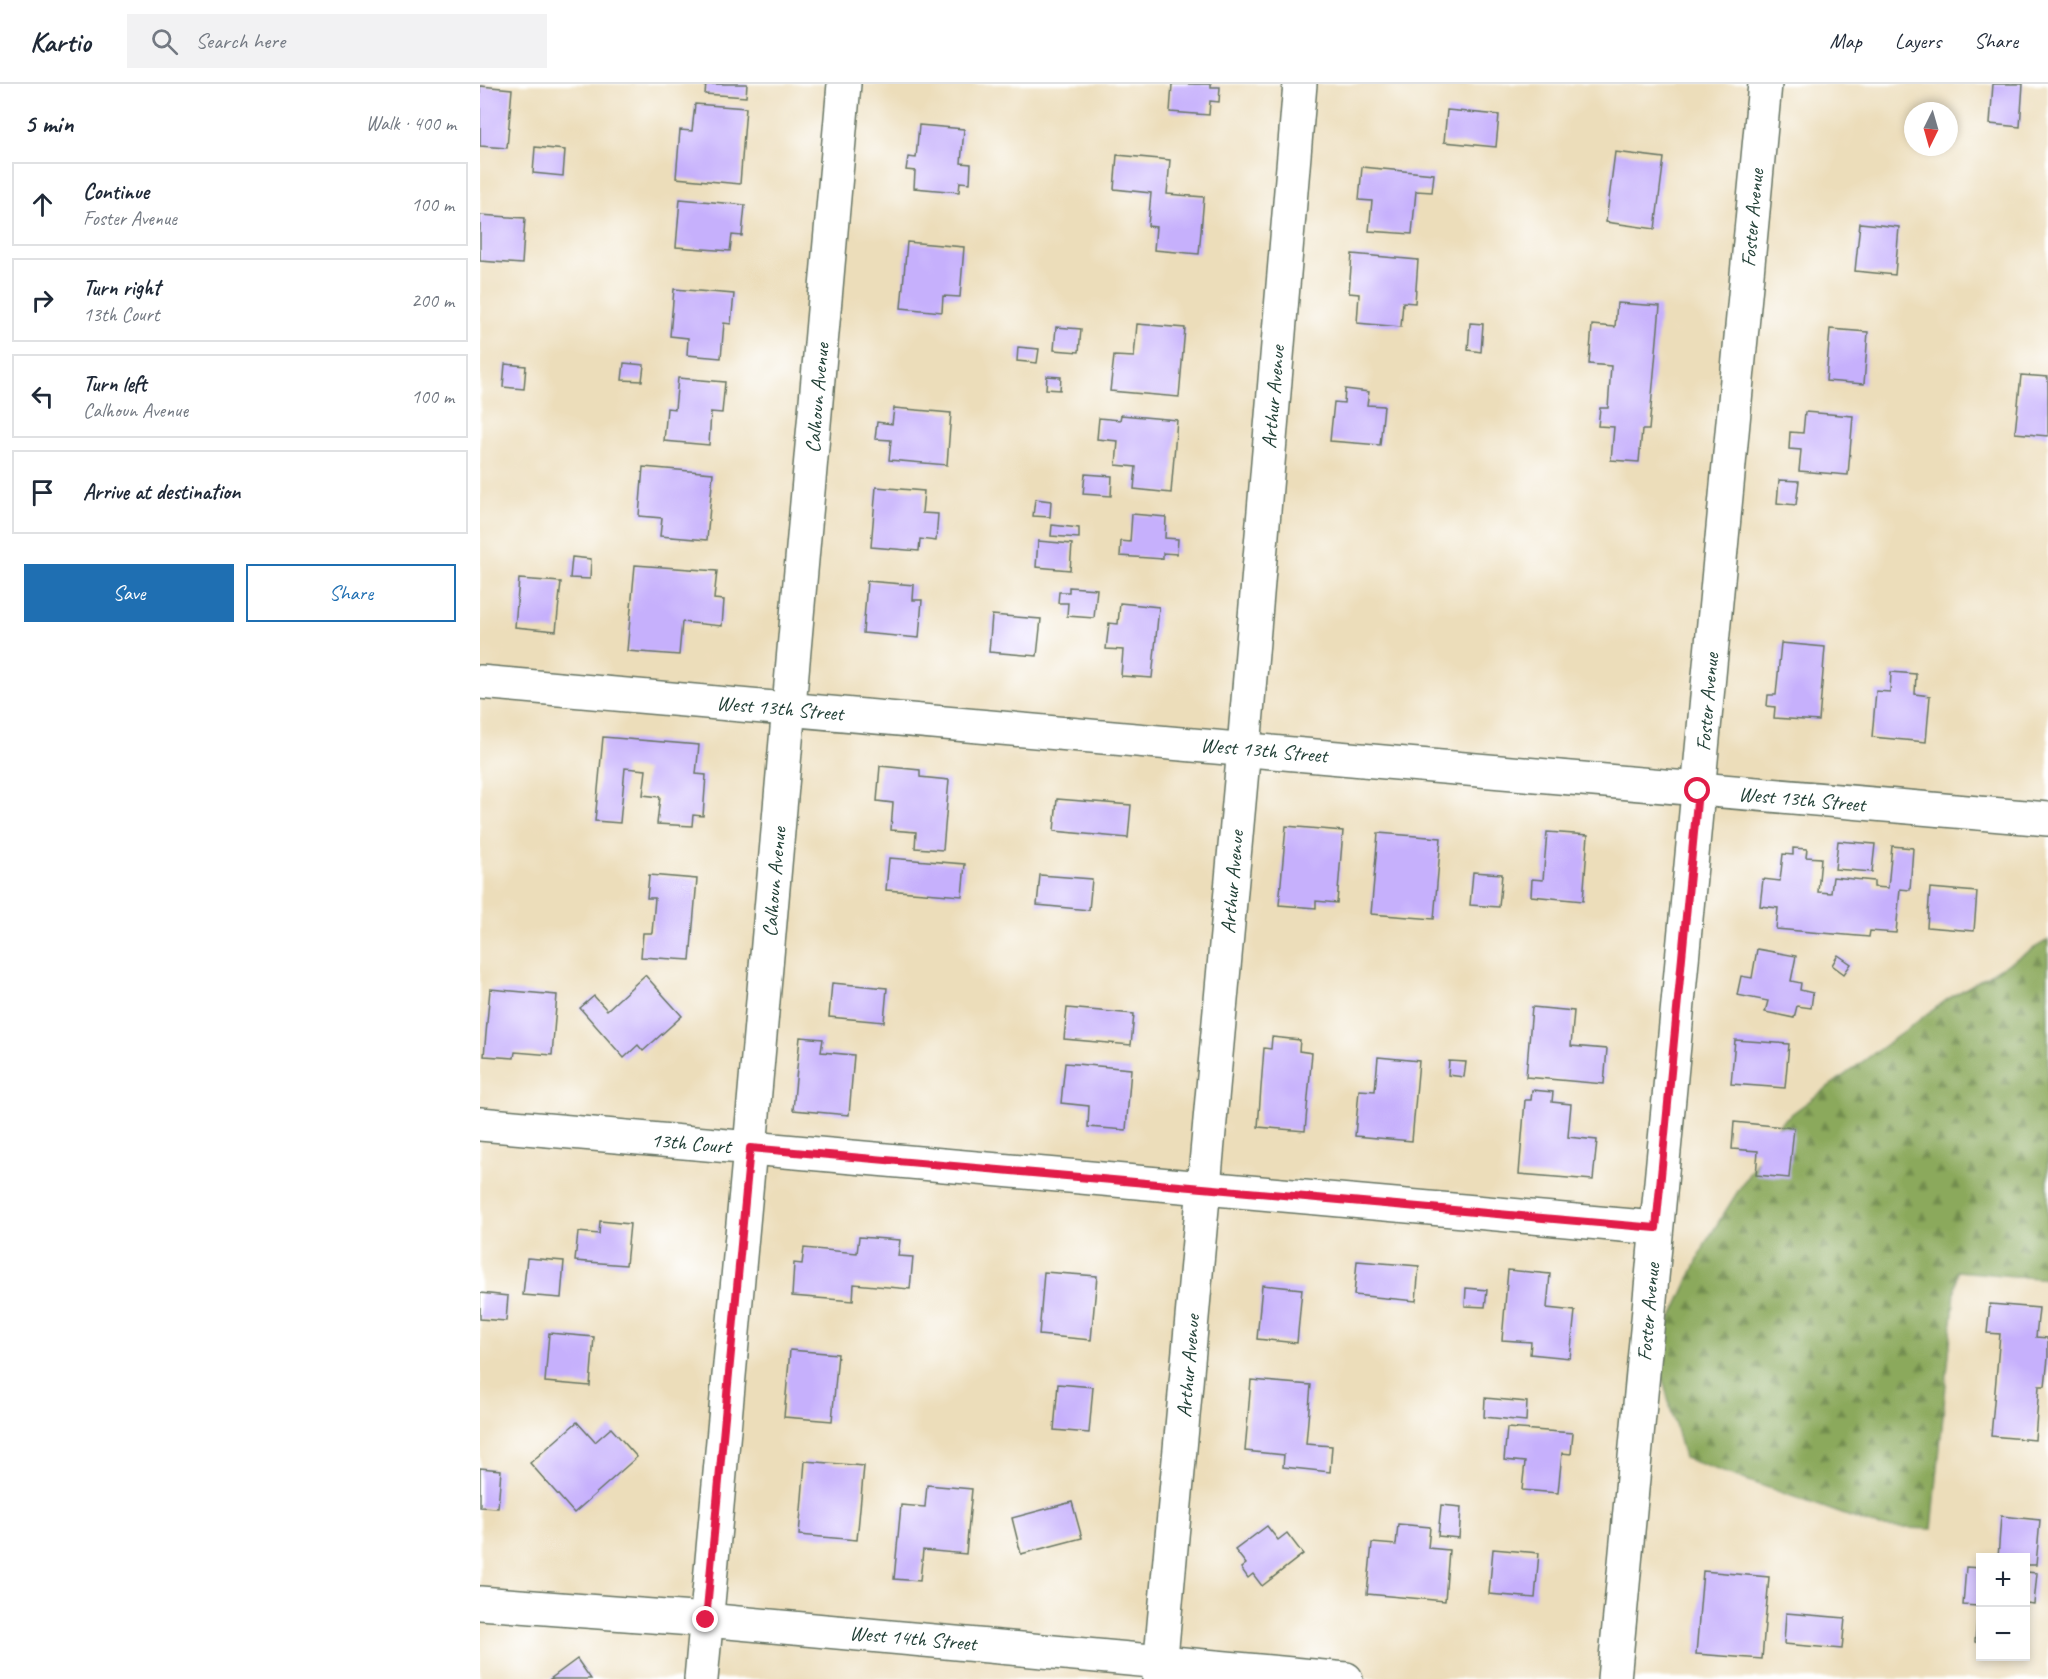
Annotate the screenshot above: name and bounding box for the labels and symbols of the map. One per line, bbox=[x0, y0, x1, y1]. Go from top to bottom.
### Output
north arrow bbox=[1904, 102, 1958, 156]
street label: Foster Avenue bbox=[1735, 167, 1769, 268]
street label: Calhoun Avenue bbox=[799, 341, 835, 454]
street label: Arthur Avenue bbox=[1256, 342, 1291, 450]
street label: Foster Avenue bbox=[1690, 651, 1724, 752]
street label: West 13th Street bbox=[716, 690, 846, 727]
street label: West 13th Street bbox=[1200, 732, 1330, 769]
route start bbox=[1684, 777, 1710, 803]
street label: West 13th Street bbox=[1738, 781, 1868, 818]
street label: Calhoun Avenue bbox=[756, 825, 792, 938]
street label: Arthur Avenue bbox=[1215, 827, 1250, 935]
street label: 13th Court bbox=[650, 1127, 734, 1160]
street label: Foster Avenue bbox=[1631, 1261, 1665, 1362]
street label: Arthur Avenue bbox=[1171, 1311, 1206, 1419]
route end bbox=[692, 1606, 718, 1632]
street label: West 14th Street bbox=[849, 1620, 979, 1657]

